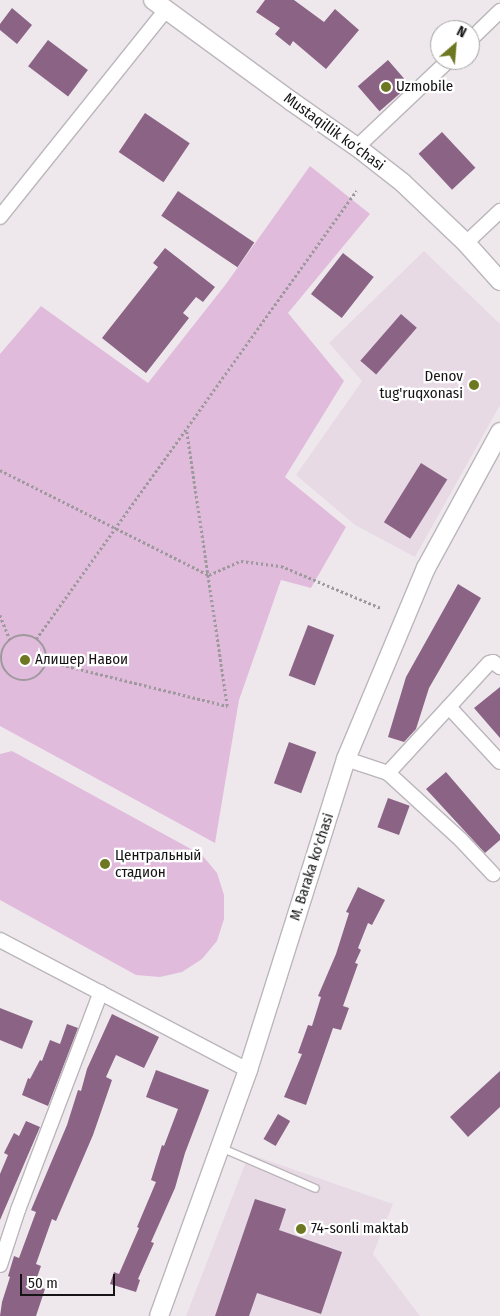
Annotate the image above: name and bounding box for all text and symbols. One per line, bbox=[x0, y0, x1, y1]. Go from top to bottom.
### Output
north arrow bbox=[430, 20, 480, 70]
text: N bbox=[454, 23, 469, 42]
place label: Uzmobile bbox=[396, 78, 453, 96]
marker: Uzmobile bbox=[380, 81, 392, 93]
street label: Mustaqillik ko‘chasi bbox=[280, 89, 388, 175]
place label: Denov tug'ruqxonasi bbox=[379, 367, 463, 402]
marker: Denov tug'ruqxonasi bbox=[467, 378, 481, 392]
place label: Алишер Навои bbox=[35, 651, 128, 669]
marker: Алишер Навои bbox=[19, 654, 31, 666]
street label: M. Baraka ko'chasi bbox=[286, 811, 338, 923]
place label: Центральный стадион bbox=[115, 846, 201, 881]
marker: Центральный стадион bbox=[99, 858, 111, 870]
place label: 74-sonli maktab bbox=[311, 1220, 409, 1238]
marker: 74-sonli maktab bbox=[295, 1223, 307, 1235]
scale bar bbox=[22, 1264, 118, 1296]
text: 50 m bbox=[28, 1274, 58, 1292]

